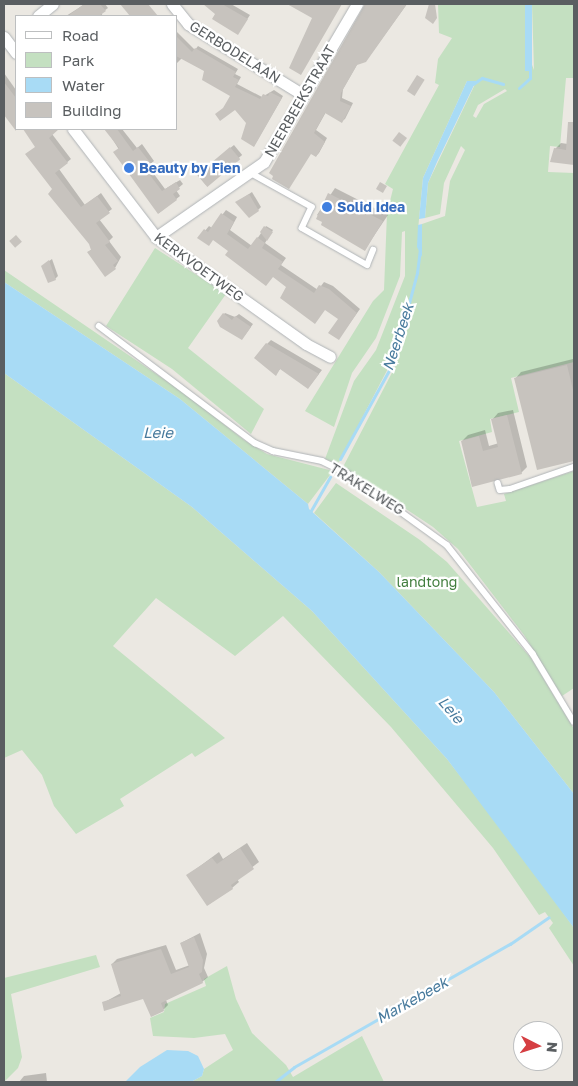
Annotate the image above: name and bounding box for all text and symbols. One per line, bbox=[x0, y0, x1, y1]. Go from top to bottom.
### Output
legend bbox=[15, 15, 178, 130]
street label: GERBODELAAN bbox=[186, 17, 284, 87]
text: Road bbox=[62, 26, 99, 44]
street label: NEERBEEKSTRAAT bbox=[261, 42, 339, 160]
text: Park bbox=[62, 51, 94, 69]
text: Water bbox=[62, 76, 105, 94]
text: Building bbox=[62, 101, 122, 119]
place label: Beauty by Fien bbox=[139, 160, 240, 176]
marker: Beauty by Fien bbox=[123, 162, 135, 174]
place label: Solid Idea bbox=[337, 199, 405, 215]
marker: Solid Idea bbox=[321, 201, 333, 213]
street label: KERKVOETWEG bbox=[151, 229, 247, 305]
water label: Neerbeek bbox=[379, 301, 417, 373]
water label: Leie bbox=[143, 424, 173, 442]
street label: TRAKELWEG bbox=[327, 459, 407, 519]
park label: landtong bbox=[397, 574, 457, 590]
water label: Leie bbox=[434, 693, 468, 727]
water label: Markebeek bbox=[373, 973, 451, 1027]
north arrow bbox=[513, 1021, 563, 1071]
text: N bbox=[544, 1041, 561, 1053]

